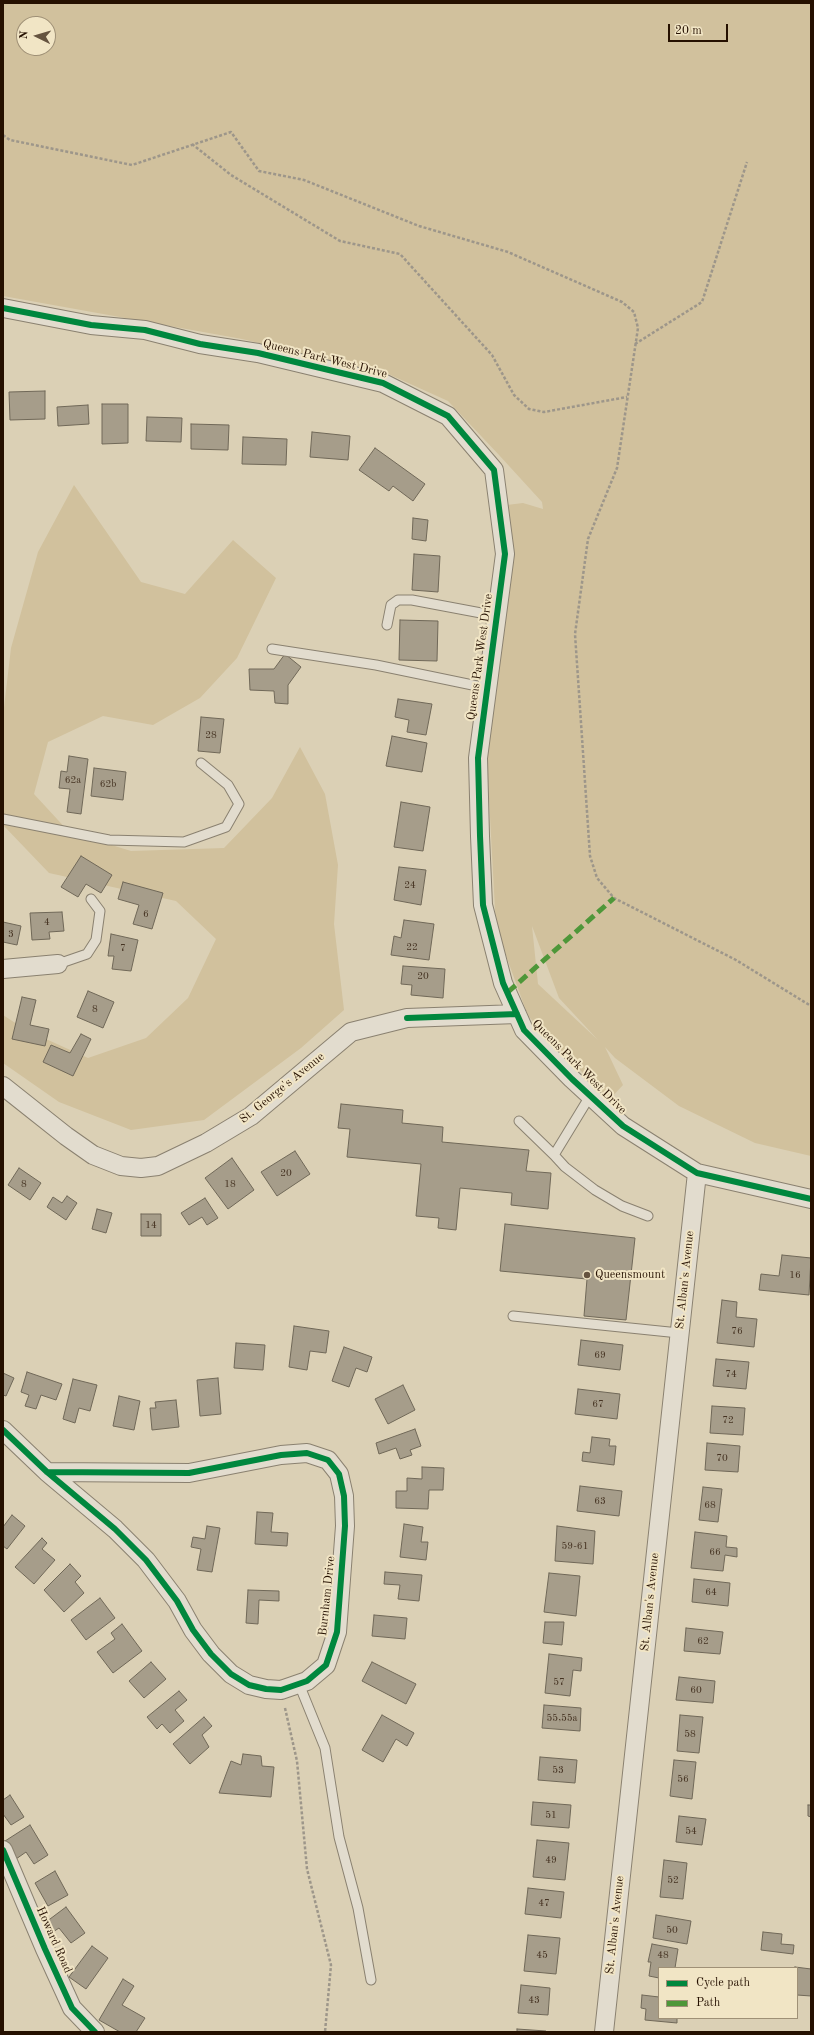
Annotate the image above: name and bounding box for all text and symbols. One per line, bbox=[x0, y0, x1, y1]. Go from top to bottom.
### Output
north arrow bbox=[16, 16, 56, 56]
scale bar bbox=[670, 16, 730, 42]
text: 20 m bbox=[675, 25, 702, 37]
text: N bbox=[19, 30, 30, 40]
street label: Queens Park West Drive bbox=[261, 337, 389, 381]
street label: Queens Park West Drive bbox=[464, 593, 496, 721]
house number: 28 bbox=[205, 729, 217, 741]
house number: 62a bbox=[65, 774, 81, 786]
house number: 62b bbox=[100, 778, 116, 790]
house number: 24 bbox=[404, 879, 416, 891]
house number: 6 bbox=[143, 908, 149, 920]
house number: 4 bbox=[44, 916, 50, 928]
house number: 3 bbox=[8, 928, 14, 940]
house number: 22 bbox=[406, 941, 418, 953]
house number: 7 bbox=[120, 942, 126, 954]
house number: 20 bbox=[417, 970, 429, 982]
house number: 8 bbox=[92, 1003, 98, 1015]
street label: Queens Park West Drive bbox=[529, 1017, 629, 1117]
street label: St. George's Avenue bbox=[237, 1049, 327, 1127]
house number: 20 bbox=[280, 1167, 292, 1179]
house number: 8 bbox=[21, 1178, 27, 1190]
house number: 18 bbox=[224, 1178, 236, 1190]
house number: 14 bbox=[145, 1219, 157, 1231]
street label: St. Alban's Avenue bbox=[673, 1230, 697, 1330]
place label: Queensmount bbox=[595, 1268, 665, 1282]
house number: 16 bbox=[789, 1269, 801, 1281]
marker: Queensmount bbox=[582, 1270, 592, 1280]
house number: 76 bbox=[731, 1325, 743, 1337]
house number: 69 bbox=[594, 1349, 606, 1361]
house number: 74 bbox=[725, 1368, 737, 1380]
house number: 67 bbox=[592, 1398, 604, 1410]
house number: 72 bbox=[722, 1414, 734, 1426]
house number: 70 bbox=[716, 1452, 728, 1464]
house number: 63 bbox=[594, 1495, 606, 1507]
house number: 68 bbox=[704, 1499, 716, 1511]
house number: 59-61 bbox=[562, 1540, 588, 1552]
house number: 66 bbox=[709, 1546, 721, 1558]
street label: St. Alban's Avenue bbox=[638, 1552, 662, 1652]
street label: Burnham Drive bbox=[316, 1555, 338, 1637]
house number: 64 bbox=[705, 1586, 717, 1598]
house number: 62 bbox=[697, 1635, 709, 1647]
house number: 57 bbox=[553, 1676, 565, 1688]
house number: 60 bbox=[690, 1684, 702, 1696]
house number: 55,55a bbox=[547, 1712, 577, 1724]
house number: 58 bbox=[684, 1728, 696, 1740]
house number: 53 bbox=[552, 1764, 564, 1776]
house number: 56 bbox=[677, 1773, 689, 1785]
house number: 51 bbox=[545, 1809, 557, 1821]
house number: 54 bbox=[685, 1825, 697, 1837]
house number: 49 bbox=[545, 1854, 557, 1866]
house number: 52 bbox=[667, 1874, 679, 1886]
street label: St. Alban's Avenue bbox=[603, 1875, 627, 1975]
house number: 47 bbox=[538, 1897, 550, 1909]
street label: Howard Road bbox=[33, 1904, 75, 1976]
house number: 50 bbox=[666, 1924, 678, 1936]
house number: 45 bbox=[536, 1949, 548, 1961]
house number: 48 bbox=[657, 1949, 669, 1961]
legend bbox=[658, 1967, 798, 2019]
text: Cycle path bbox=[696, 1977, 750, 1989]
house number: 43 bbox=[528, 1994, 540, 2006]
text: Path bbox=[696, 1997, 720, 2009]

